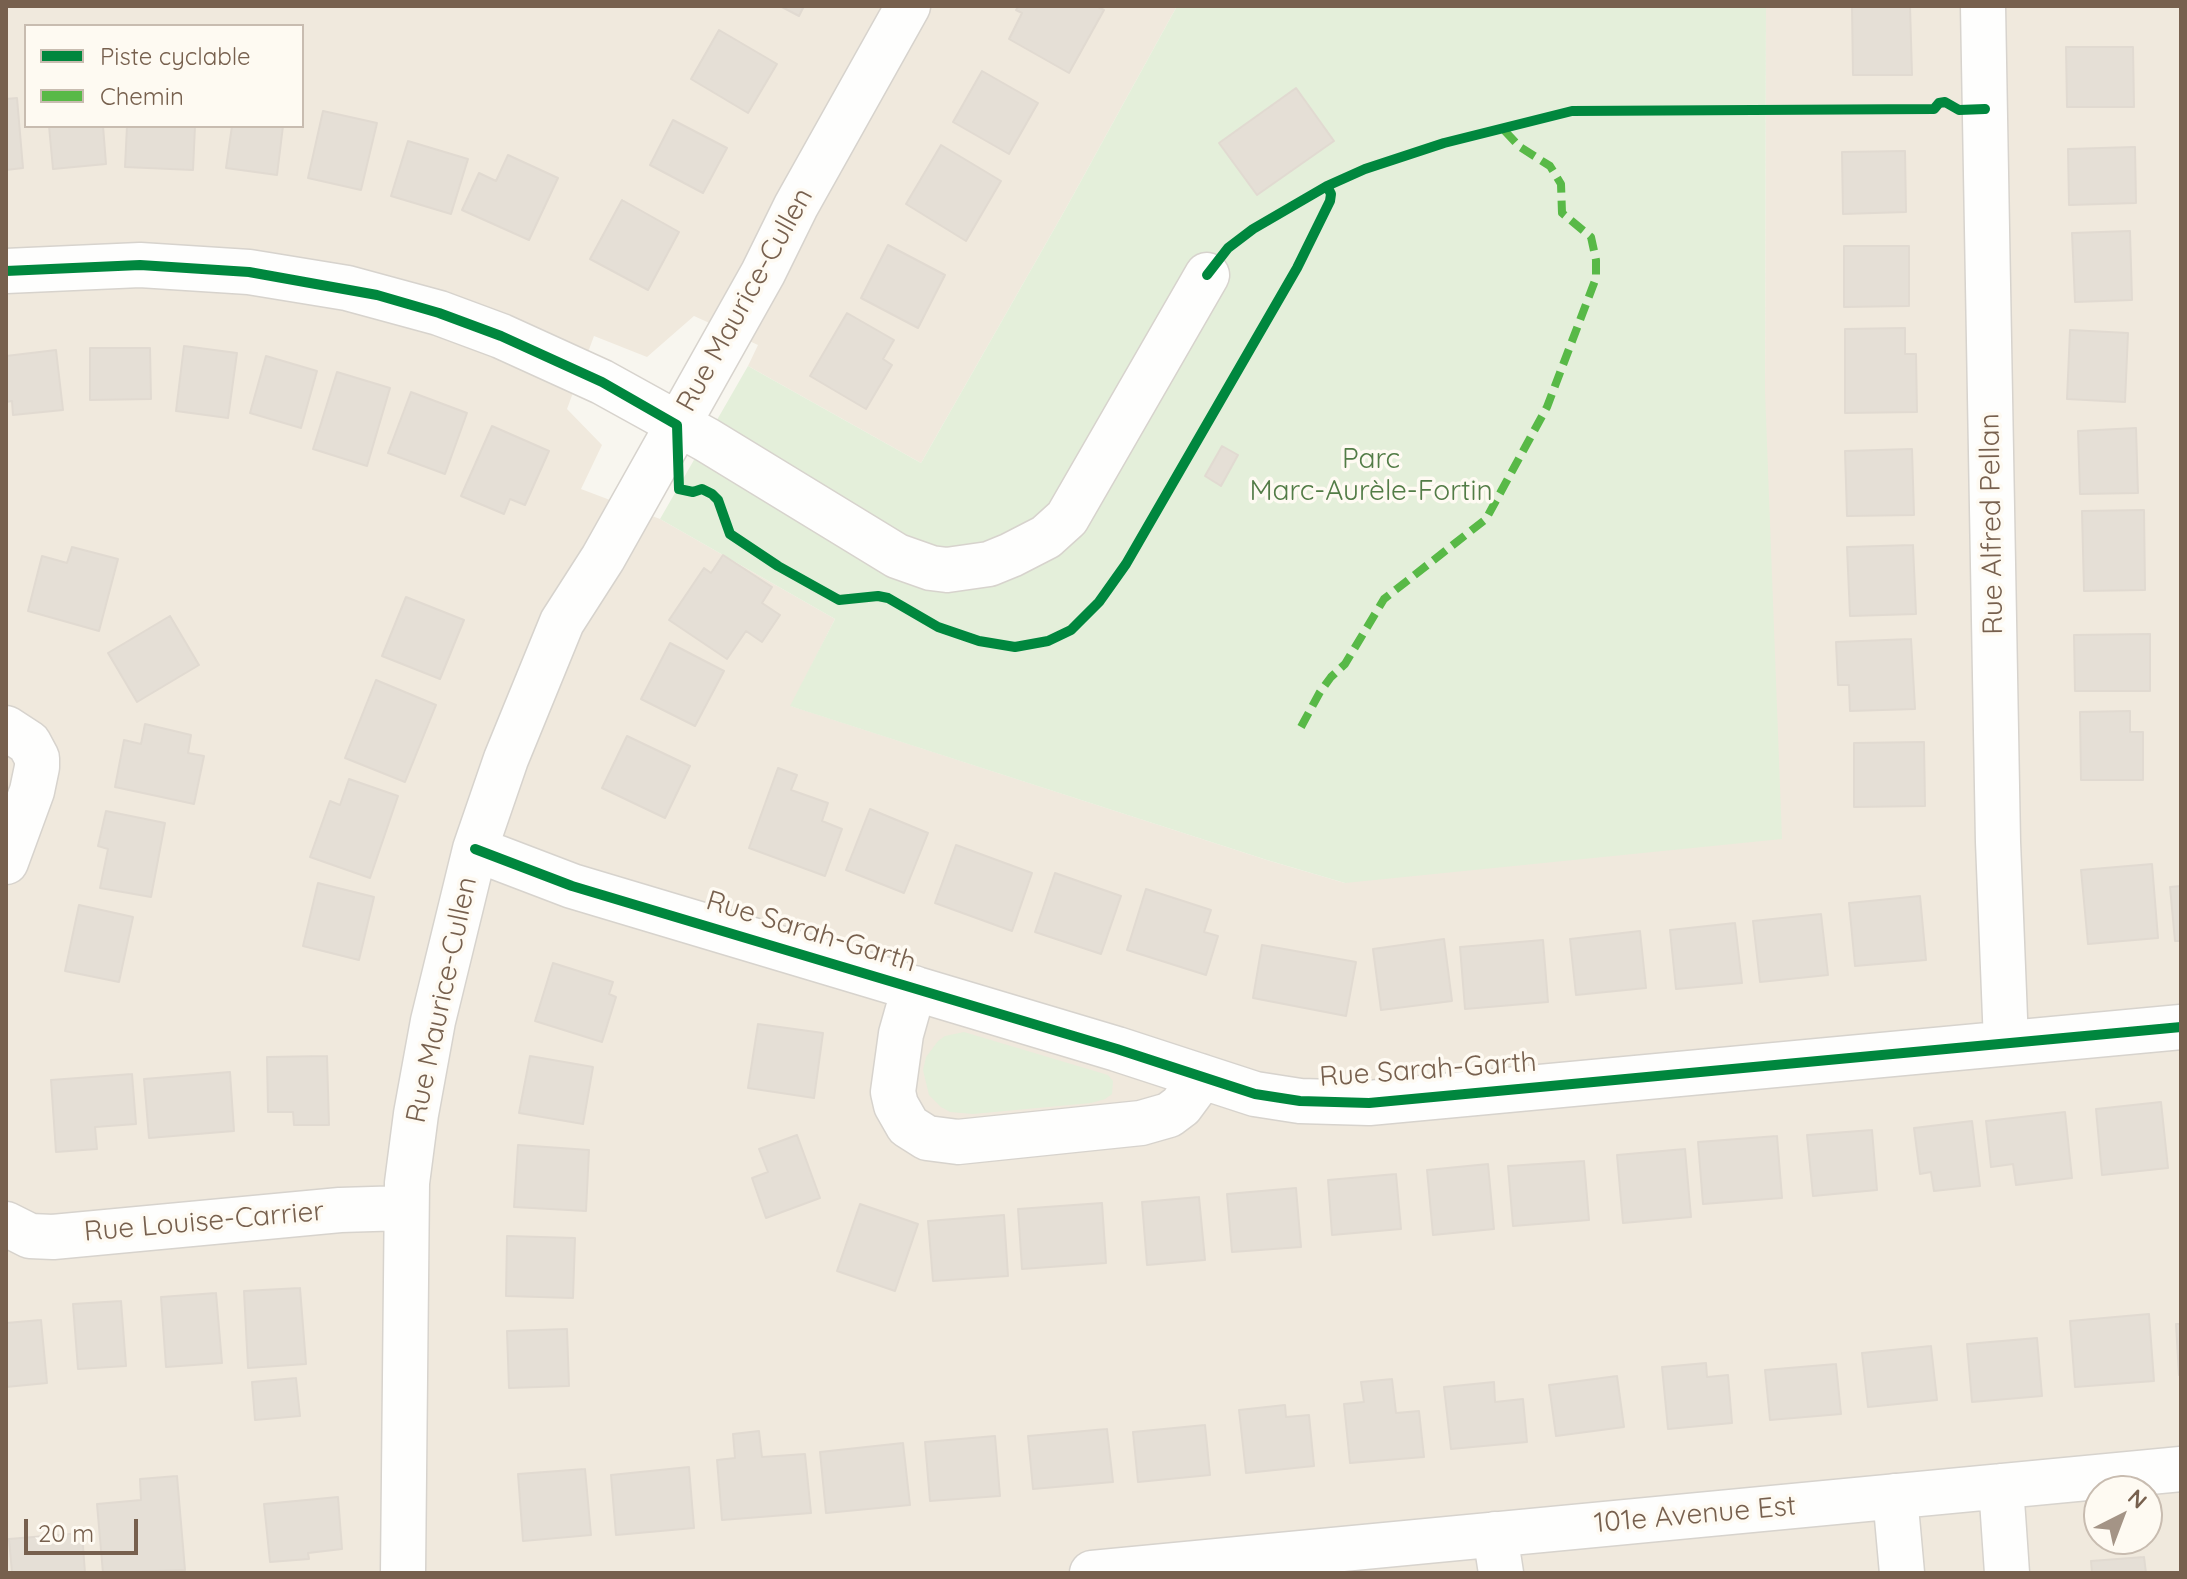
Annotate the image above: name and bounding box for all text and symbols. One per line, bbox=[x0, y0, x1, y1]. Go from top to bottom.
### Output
legend bbox=[24, 24, 304, 128]
text: Piste cyclable bbox=[100, 41, 251, 71]
text: Chemin bbox=[100, 81, 184, 111]
street label: Rue Maurice-Cullen bbox=[670, 182, 820, 418]
street label: Rue Alfred Pellan bbox=[1973, 413, 2011, 635]
park label: Parc Marc-Aurèle-Fortin bbox=[1249, 443, 1493, 509]
street label: Rue Maurice-Cullen bbox=[400, 874, 484, 1126]
street label: Rue Sarah-Garth bbox=[702, 884, 920, 980]
street label: Rue Sarah-Garth bbox=[1318, 1046, 1538, 1094]
street label: Rue Louise-Carrier bbox=[83, 1195, 325, 1249]
north arrow bbox=[2083, 1475, 2163, 1555]
text: N bbox=[2122, 1483, 2153, 1514]
street label: 101e Avenue Est bbox=[1593, 1489, 1797, 1541]
scale bar bbox=[28, 1503, 142, 1553]
text: 20 m bbox=[38, 1518, 94, 1548]

